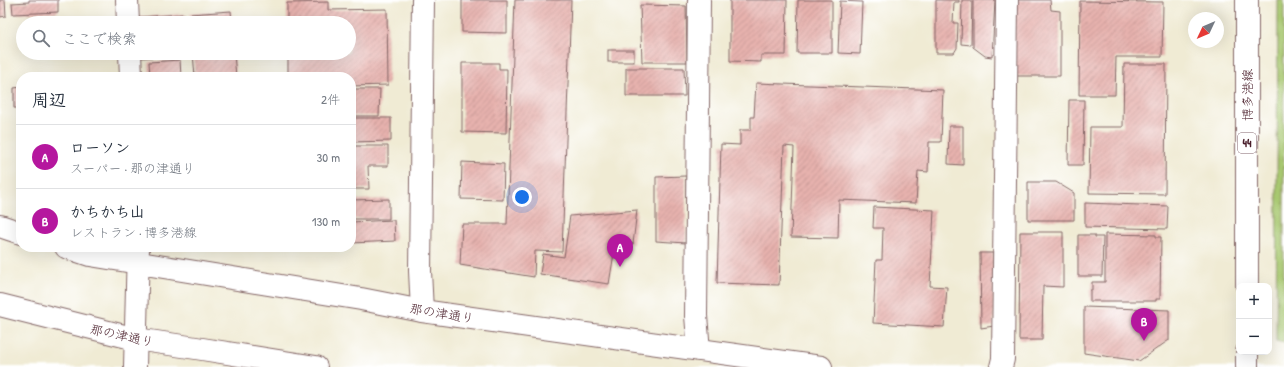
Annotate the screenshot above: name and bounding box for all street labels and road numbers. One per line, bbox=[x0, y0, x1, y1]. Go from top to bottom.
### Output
street label: 博多港線 bbox=[1238, 68, 1256, 121]
road number: 44 bbox=[1238, 133, 1256, 153]
street label: 那の津通り bbox=[408, 299, 476, 327]
street label: 那の津通り bbox=[88, 319, 156, 351]

